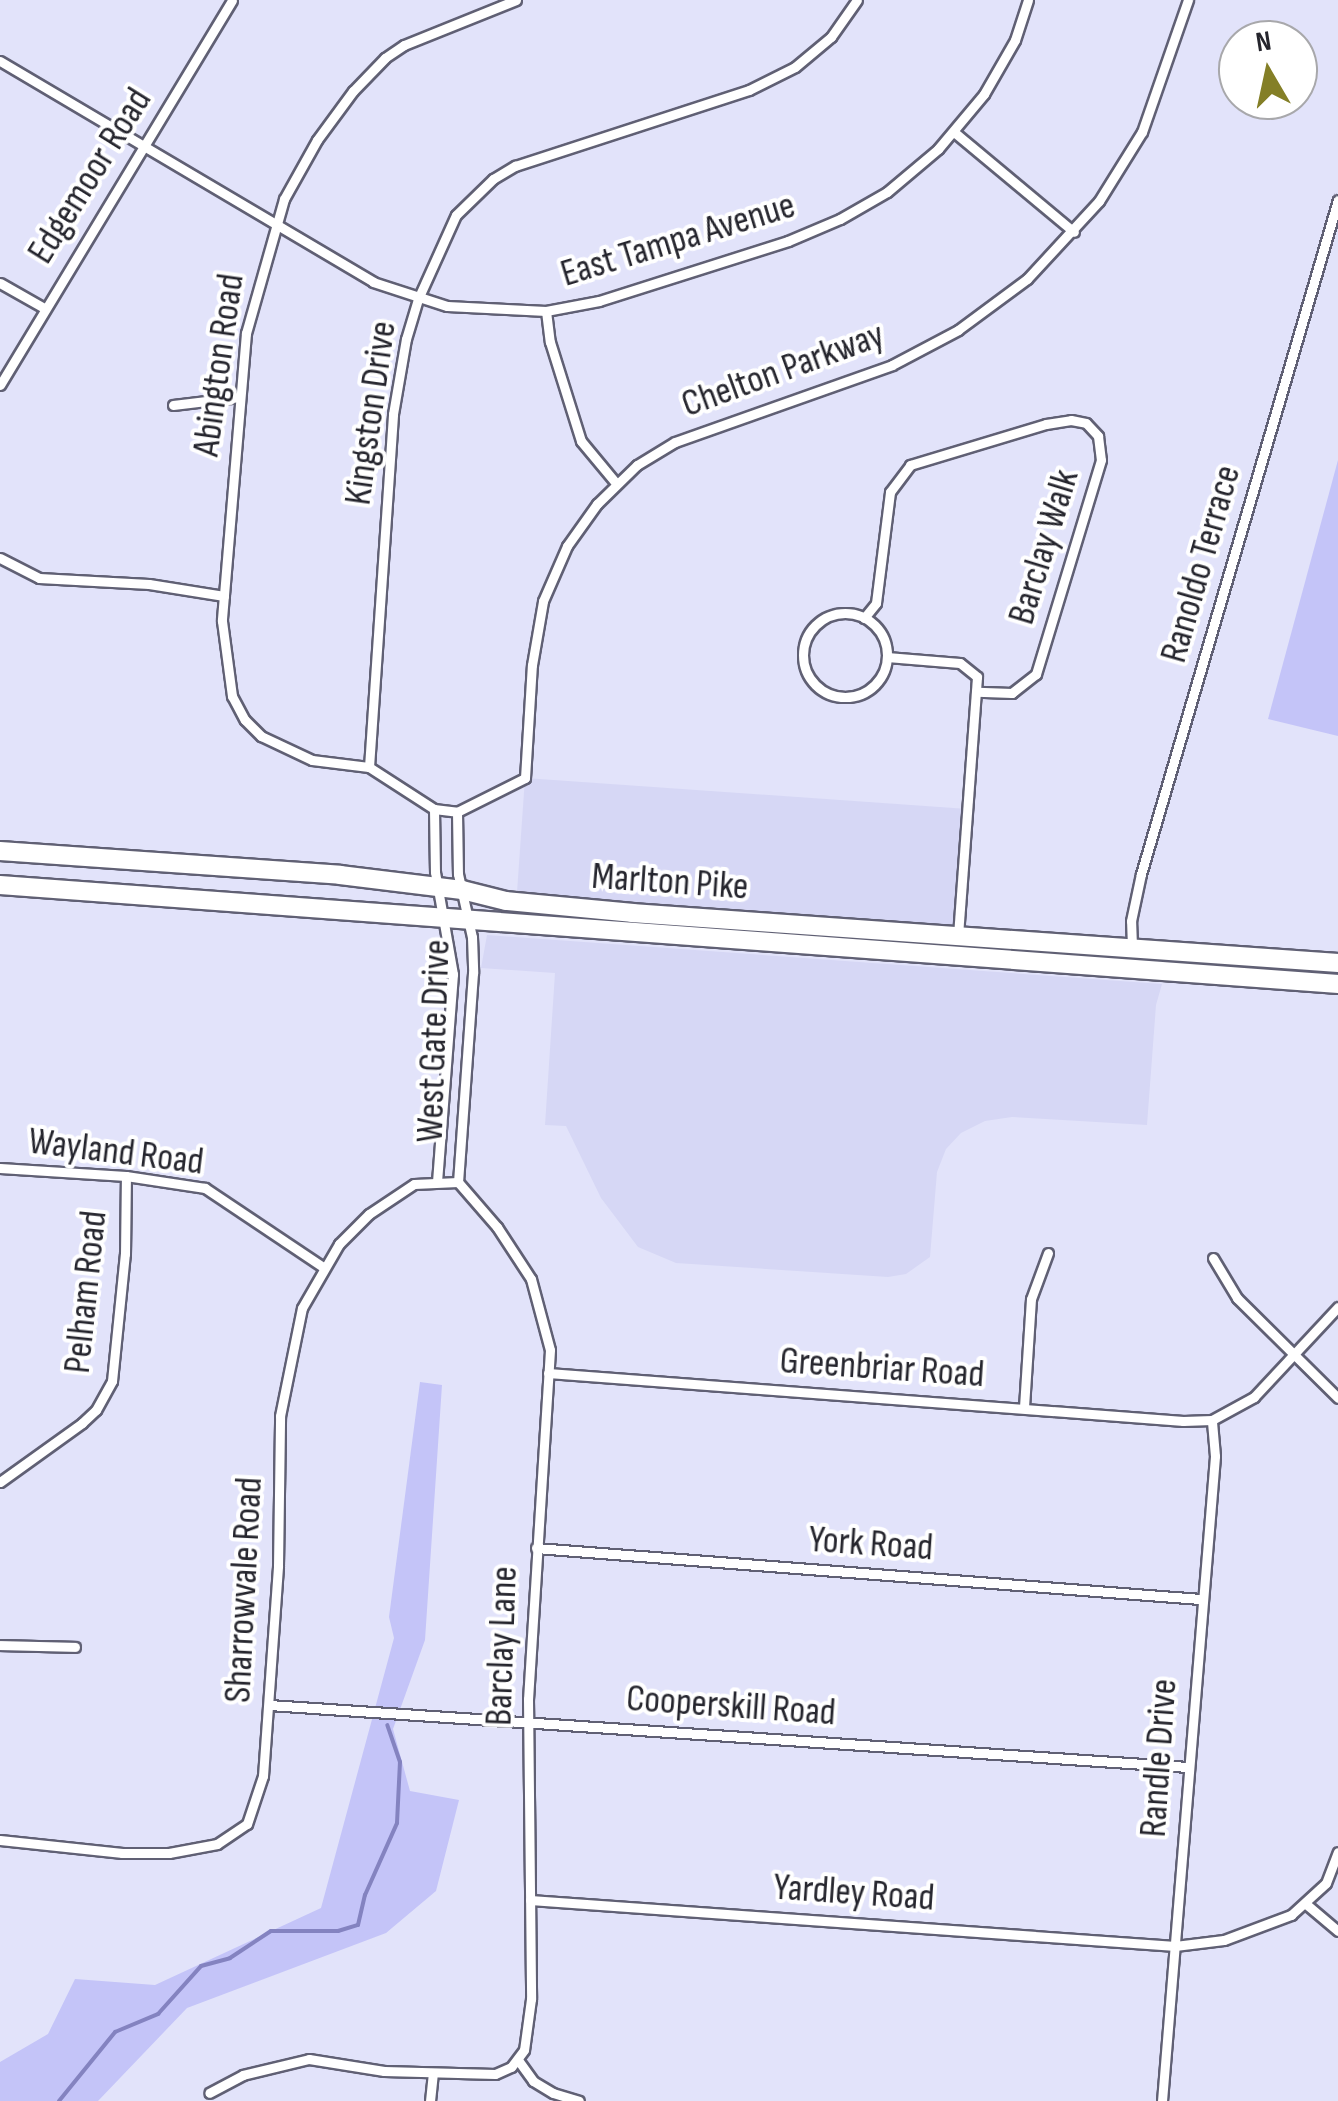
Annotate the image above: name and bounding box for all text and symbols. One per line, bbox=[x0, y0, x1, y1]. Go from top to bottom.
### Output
north arrow bbox=[1218, 20, 1318, 120]
text: N bbox=[1254, 24, 1273, 59]
street label: Edgemoor Road bbox=[18, 80, 162, 272]
street label: East Tampa Avenue bbox=[556, 183, 800, 297]
street label: Abington Road bbox=[184, 271, 254, 459]
street label: Chelton Parkway bbox=[676, 312, 890, 428]
street label: Kingston Drive bbox=[336, 318, 406, 508]
street label: Ranoldo Terrace bbox=[1151, 460, 1251, 668]
street label: Barclay Walk bbox=[999, 464, 1089, 630]
street label: Marlton Pike bbox=[590, 854, 750, 910]
street label: West Gate Drive bbox=[408, 939, 460, 1143]
street label: Wayland Road bbox=[26, 1119, 206, 1185]
street label: Pelham Road bbox=[55, 1209, 117, 1375]
street label: Greenbriar Road bbox=[778, 1338, 986, 1398]
street label: Sharrowvale Road bbox=[215, 1476, 273, 1704]
street label: York Road bbox=[807, 1517, 935, 1571]
street label: Barclay Lane bbox=[476, 1565, 528, 1727]
street label: Cooperskill Road bbox=[625, 1676, 837, 1736]
street label: Randle Drive bbox=[1131, 1677, 1187, 1839]
street label: Yardley Road bbox=[772, 1865, 936, 1921]

